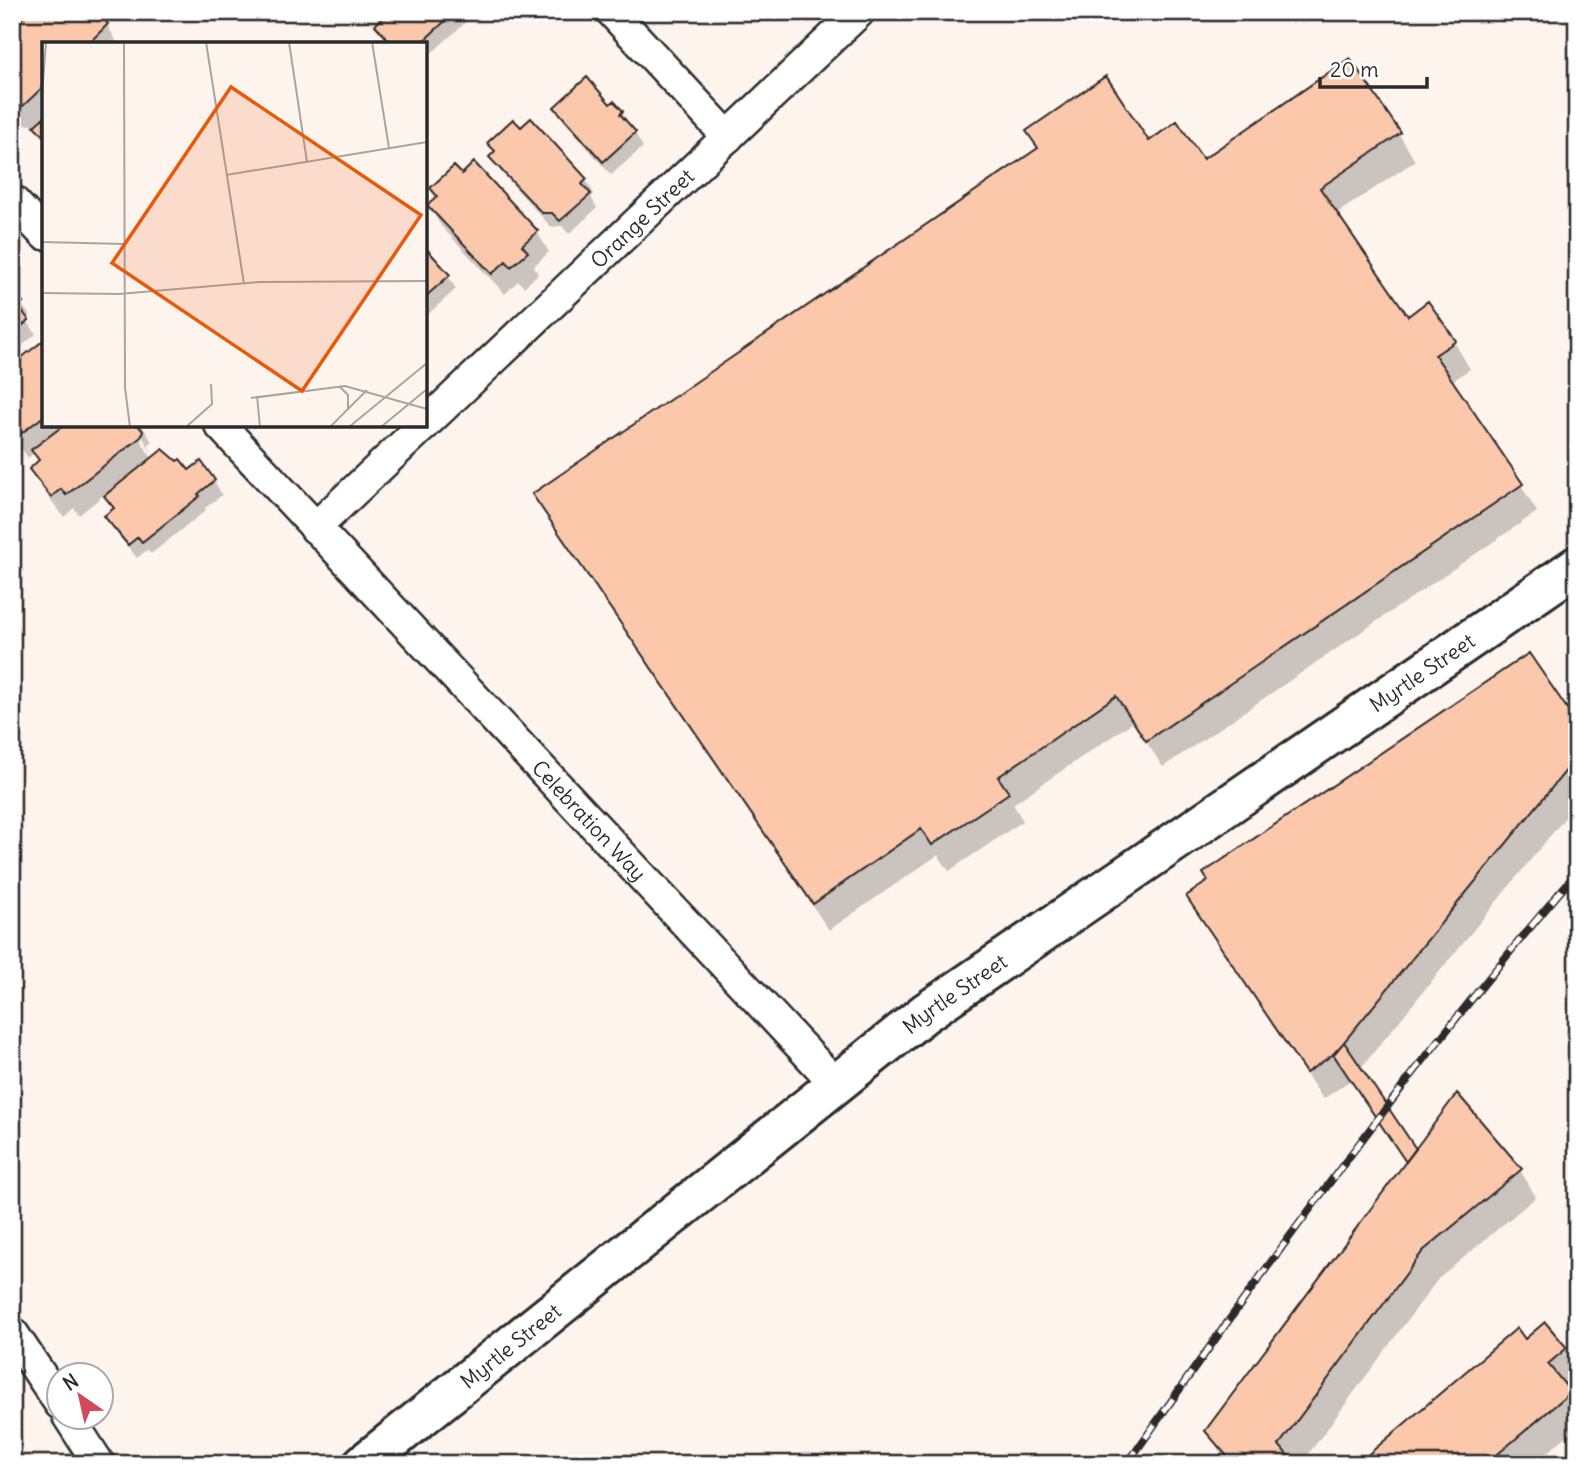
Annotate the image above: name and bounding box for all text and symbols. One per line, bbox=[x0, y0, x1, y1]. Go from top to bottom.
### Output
inset map bbox=[42, 42, 427, 427]
scale bar bbox=[1320, 46, 1426, 90]
text: 20 m bbox=[1330, 56, 1379, 83]
street label: Orange Street bbox=[584, 163, 699, 274]
street label: Myrtle Street bbox=[1364, 627, 1480, 718]
street label: Celebration Way bbox=[526, 754, 652, 886]
street label: Myrtle Street bbox=[897, 947, 1012, 1039]
street label: Myrtle Street bbox=[455, 1297, 566, 1394]
north arrow bbox=[46, 1360, 116, 1430]
text: N bbox=[58, 1368, 83, 1396]

